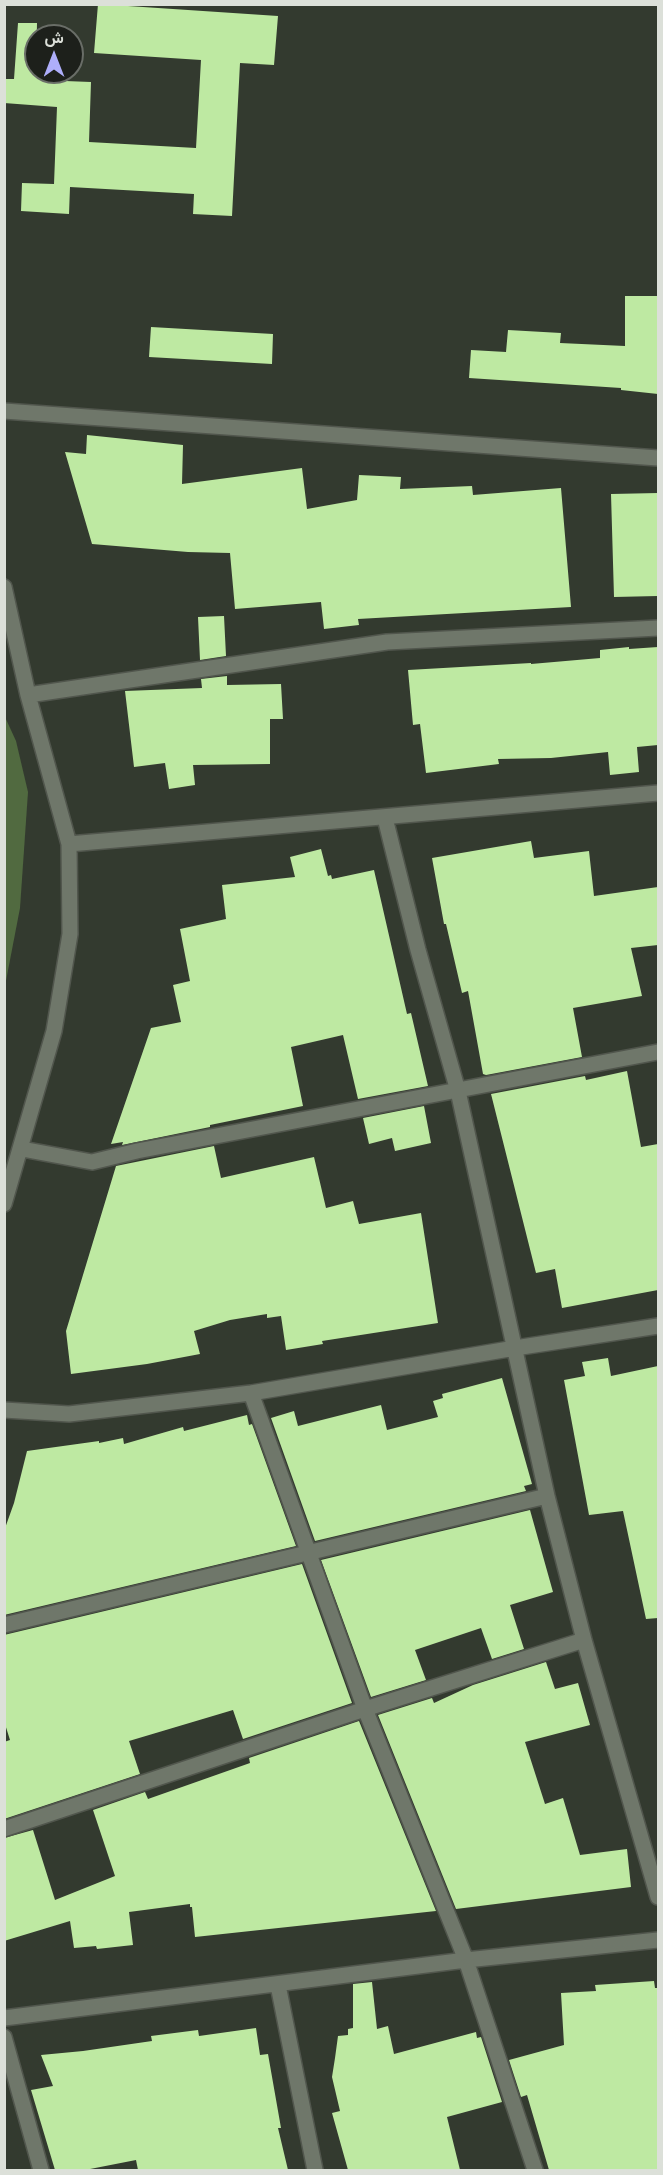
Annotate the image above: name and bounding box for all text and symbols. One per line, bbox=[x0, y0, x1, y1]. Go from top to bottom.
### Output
north arrow bbox=[24, 24, 84, 84]
text: ش bbox=[44, 27, 64, 49]

